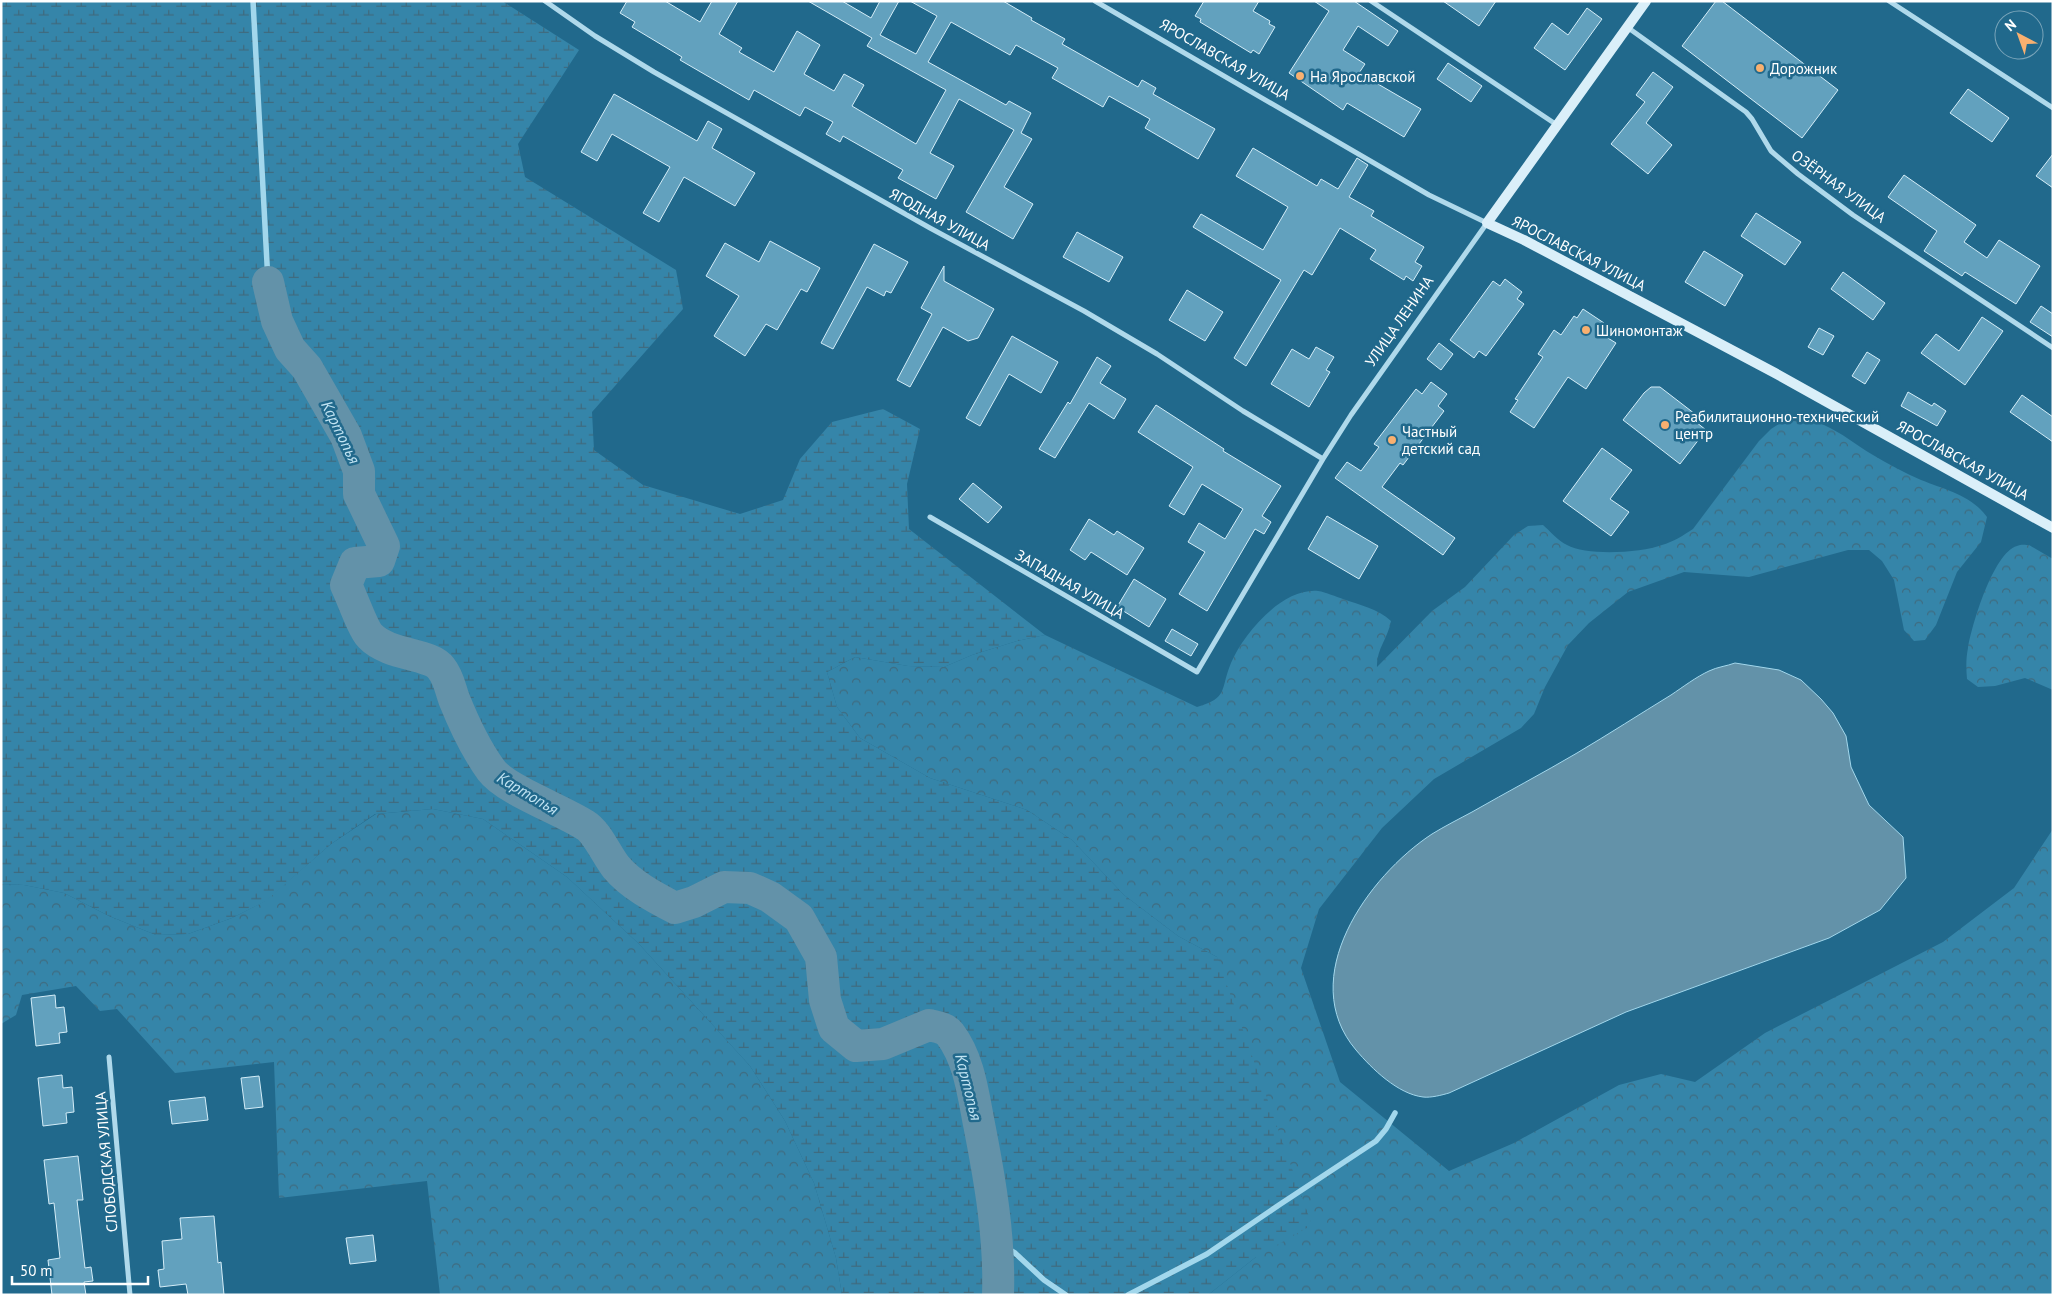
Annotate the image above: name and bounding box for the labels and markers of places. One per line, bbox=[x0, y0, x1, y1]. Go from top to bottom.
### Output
place label: Дорожник bbox=[1770, 59, 1838, 78]
marker: Дорожник bbox=[1754, 62, 1766, 74]
place label: На Ярославской bbox=[1310, 67, 1415, 86]
marker: На Ярославской bbox=[1294, 70, 1306, 82]
place label: Шиномонтаж bbox=[1596, 321, 1683, 340]
marker: Шиномонтаж bbox=[1580, 324, 1592, 336]
place label: Реабилитационно-технический центр bbox=[1675, 407, 1879, 443]
marker: Реабилитационно-технический центр bbox=[1659, 419, 1671, 431]
place label: Частный детский сад bbox=[1402, 422, 1480, 458]
marker: Частный детский сад bbox=[1386, 434, 1398, 446]

